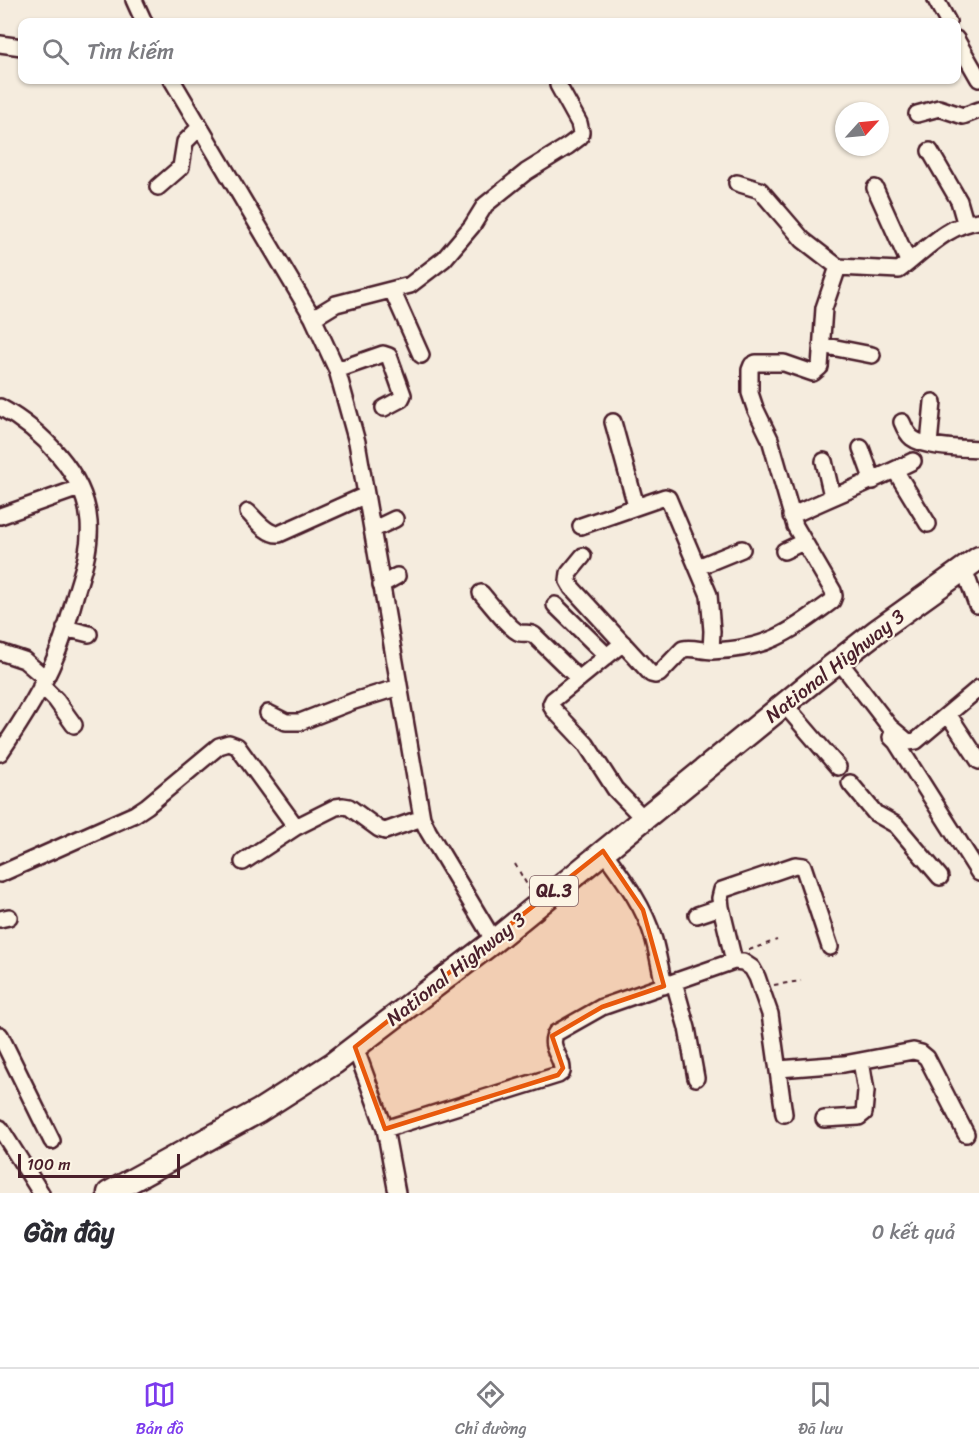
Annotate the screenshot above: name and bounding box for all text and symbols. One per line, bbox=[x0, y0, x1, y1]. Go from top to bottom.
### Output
search box bbox=[18, 18, 961, 84]
text: Tìm kiếm bbox=[87, 32, 174, 71]
icon: search bbox=[39, 35, 72, 68]
north arrow bbox=[835, 102, 889, 156]
street label: National Highway 3 bbox=[757, 600, 913, 732]
road number: QL.3 bbox=[530, 876, 578, 906]
street label: National Highway 3 bbox=[378, 903, 534, 1035]
text: 100 m bbox=[27, 1150, 71, 1179]
scale bar bbox=[18, 1151, 180, 1178]
text: Gần đây bbox=[24, 1209, 114, 1255]
text: 0 kết quả bbox=[872, 1215, 955, 1250]
tab: Bản đồ bbox=[136, 1378, 183, 1443]
tab: Chỉ đường bbox=[455, 1378, 527, 1443]
tab: Đã lưu bbox=[798, 1378, 843, 1443]

